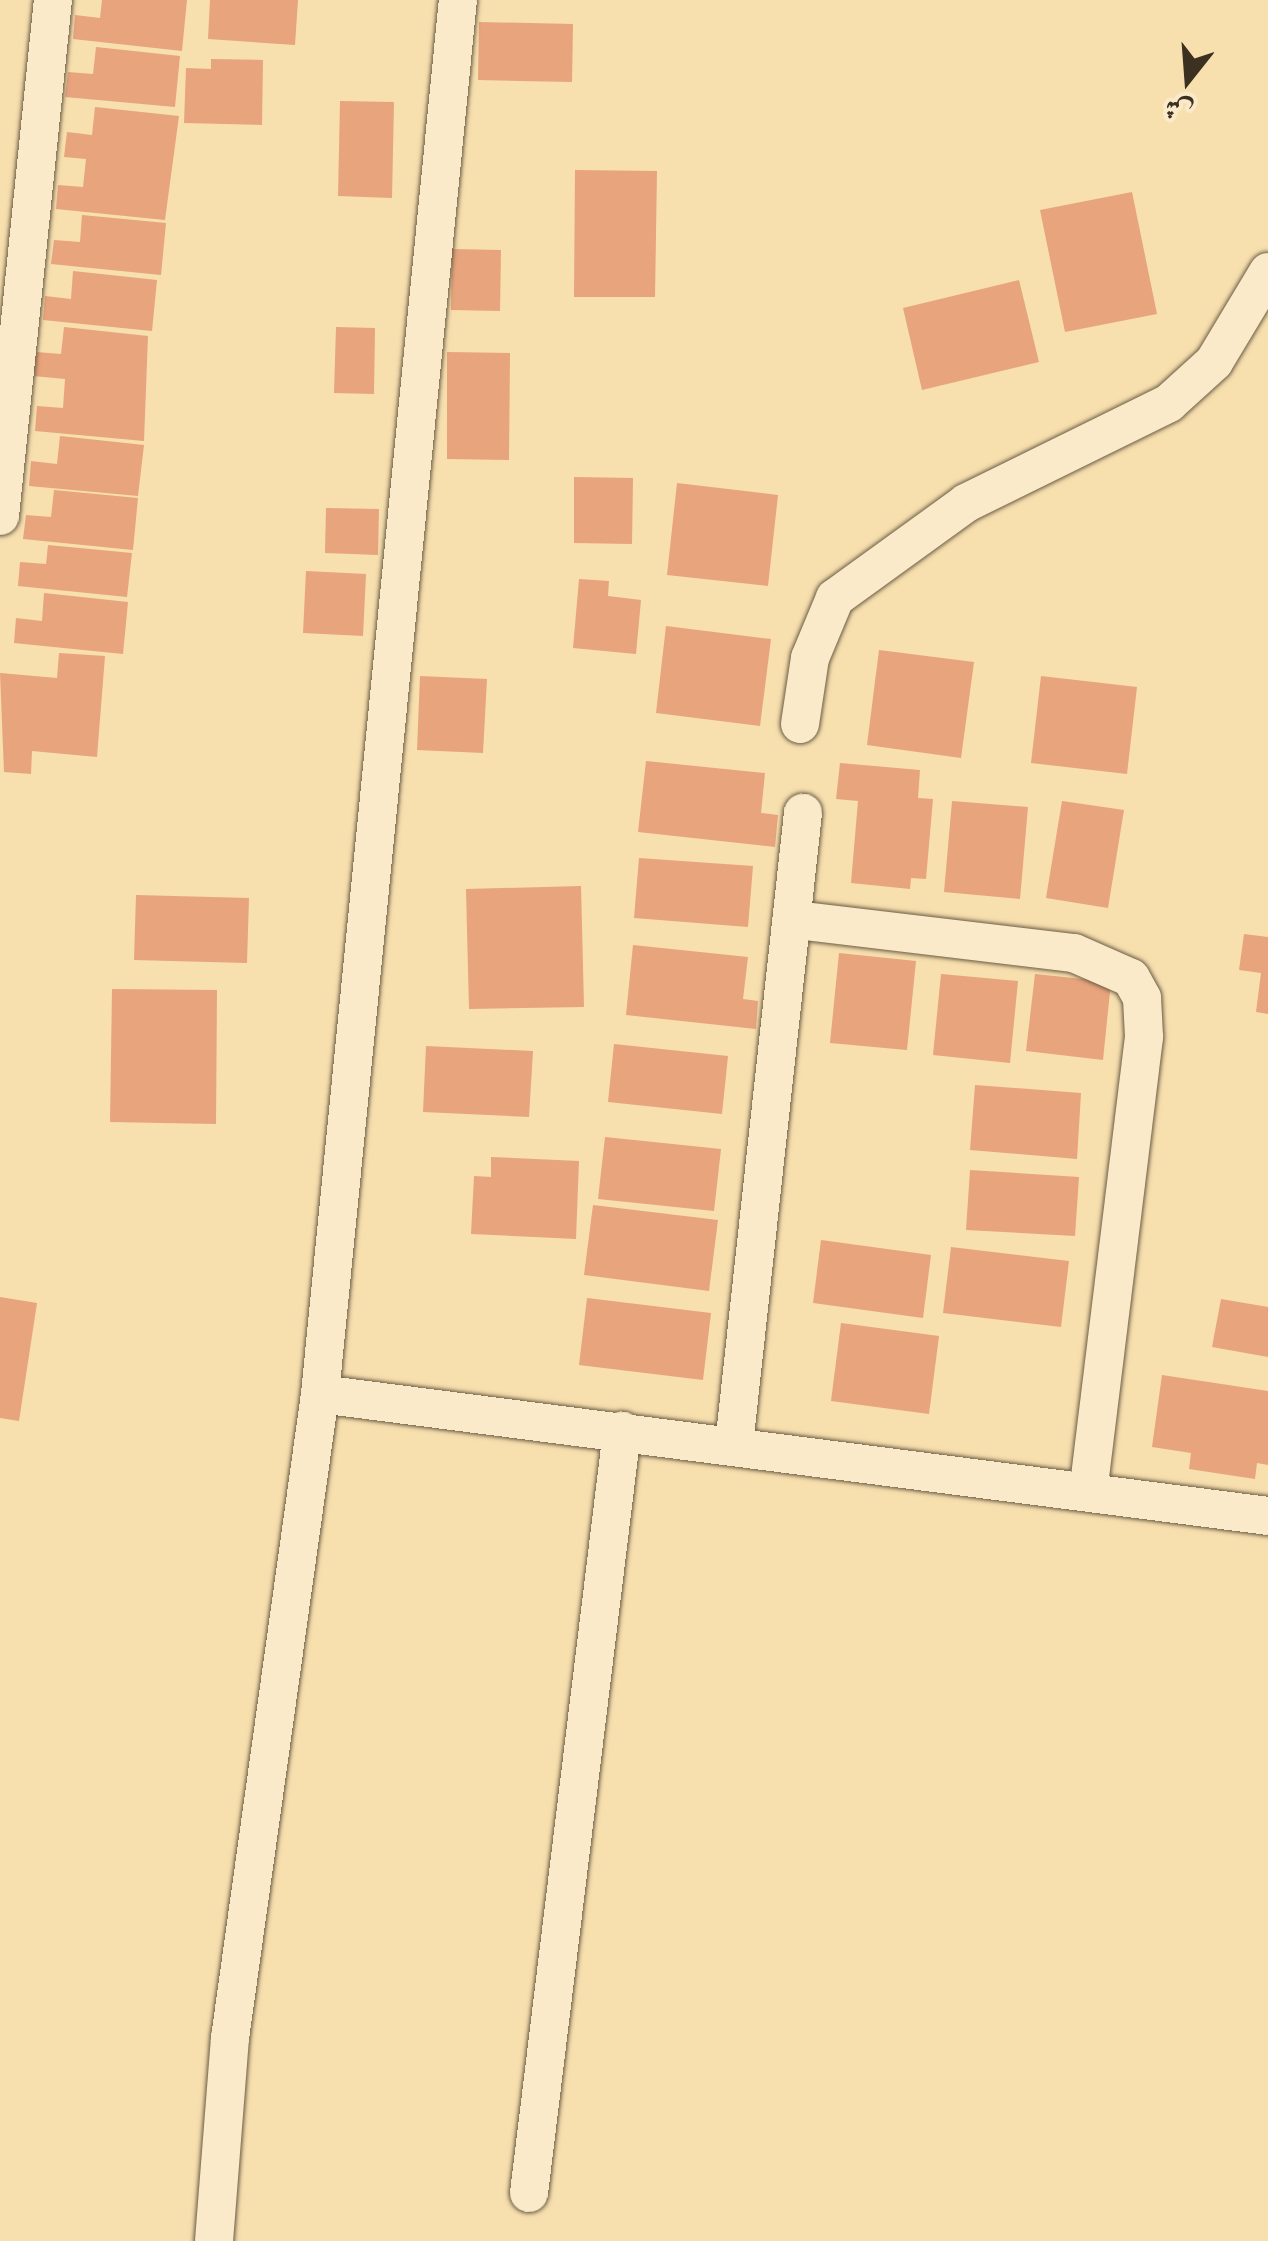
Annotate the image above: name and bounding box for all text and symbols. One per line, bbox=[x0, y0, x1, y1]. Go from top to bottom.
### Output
north arrow bbox=[1138, 30, 1238, 130]
text: ش bbox=[1161, 88, 1197, 130]

